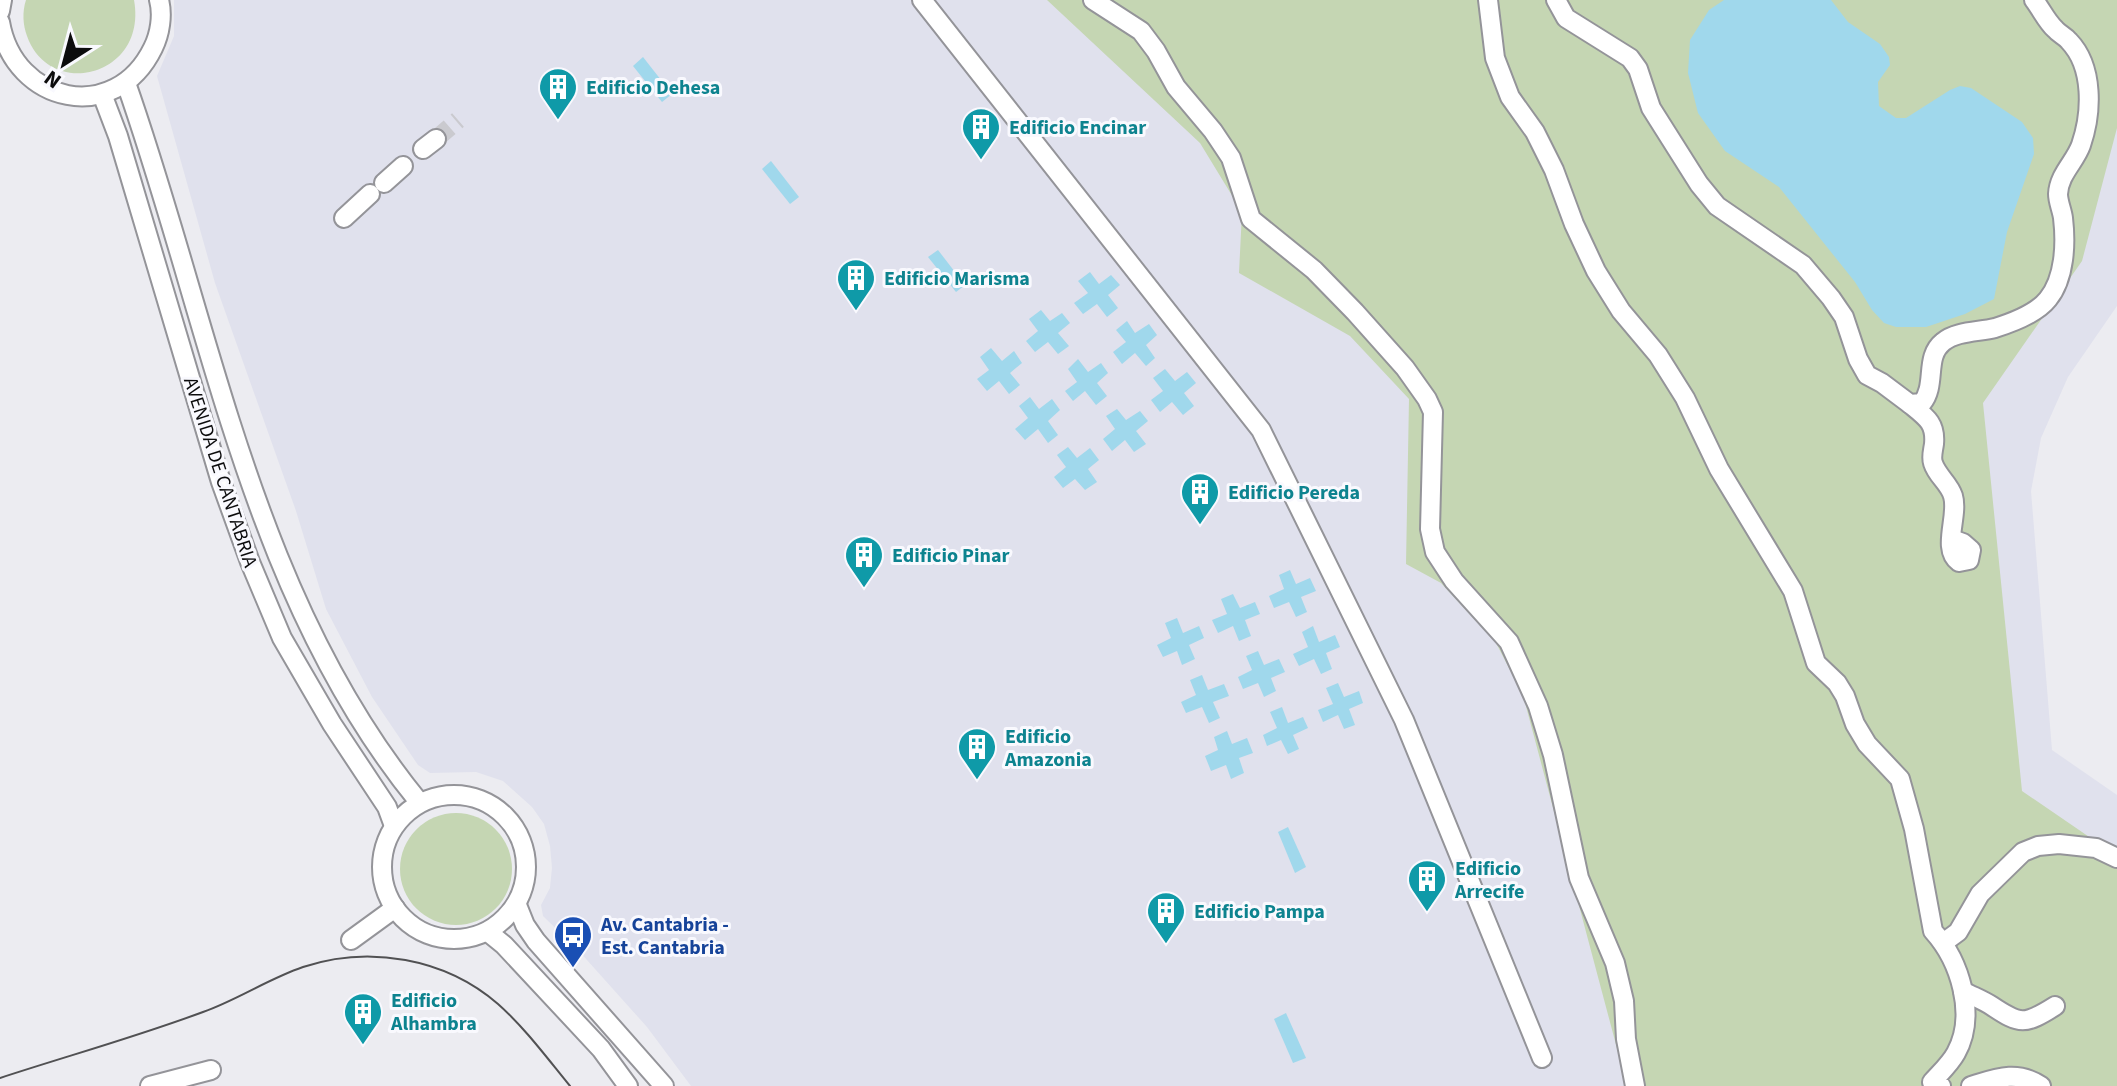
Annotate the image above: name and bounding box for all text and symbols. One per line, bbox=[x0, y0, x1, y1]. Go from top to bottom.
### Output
north arrow bbox=[24, 24, 104, 104]
text: N bbox=[38, 62, 68, 97]
building icon: Edificio Dehesa bbox=[537, 66, 579, 121]
place label: Edificio Dehesa bbox=[586, 74, 720, 102]
building icon: Edificio Encinar bbox=[960, 106, 1002, 161]
place label: Edificio Encinar bbox=[1009, 114, 1146, 142]
building icon: Edificio Marisma bbox=[835, 257, 877, 312]
place label: Edificio Marisma bbox=[884, 265, 1030, 293]
street label: AVENIDA DE CANTABRIA bbox=[176, 374, 264, 571]
building icon: Edificio Pereda bbox=[1179, 471, 1221, 526]
place label: Edificio Pereda bbox=[1228, 479, 1360, 507]
building icon: Edificio Pinar bbox=[843, 534, 885, 589]
place label: Edificio Pinar bbox=[892, 542, 1009, 570]
place label: Edificio Amazonia bbox=[1004, 723, 1092, 774]
building icon: Edificio Amazonia bbox=[956, 726, 998, 781]
place label: Edificio Arrecife bbox=[1454, 855, 1524, 906]
building icon: Edificio Arrecife bbox=[1406, 858, 1448, 913]
building icon: Edificio Pampa bbox=[1145, 890, 1187, 945]
place label: Edificio Pampa bbox=[1194, 898, 1325, 926]
place label: Av. Cantabria - Est. Cantabria bbox=[600, 911, 729, 962]
bus stop icon: Av. Cantabria - Est. Cantabria bbox=[552, 914, 594, 969]
place label: Edificio Alhambra bbox=[390, 987, 477, 1038]
building icon: Edificio Alhambra bbox=[342, 991, 384, 1046]

